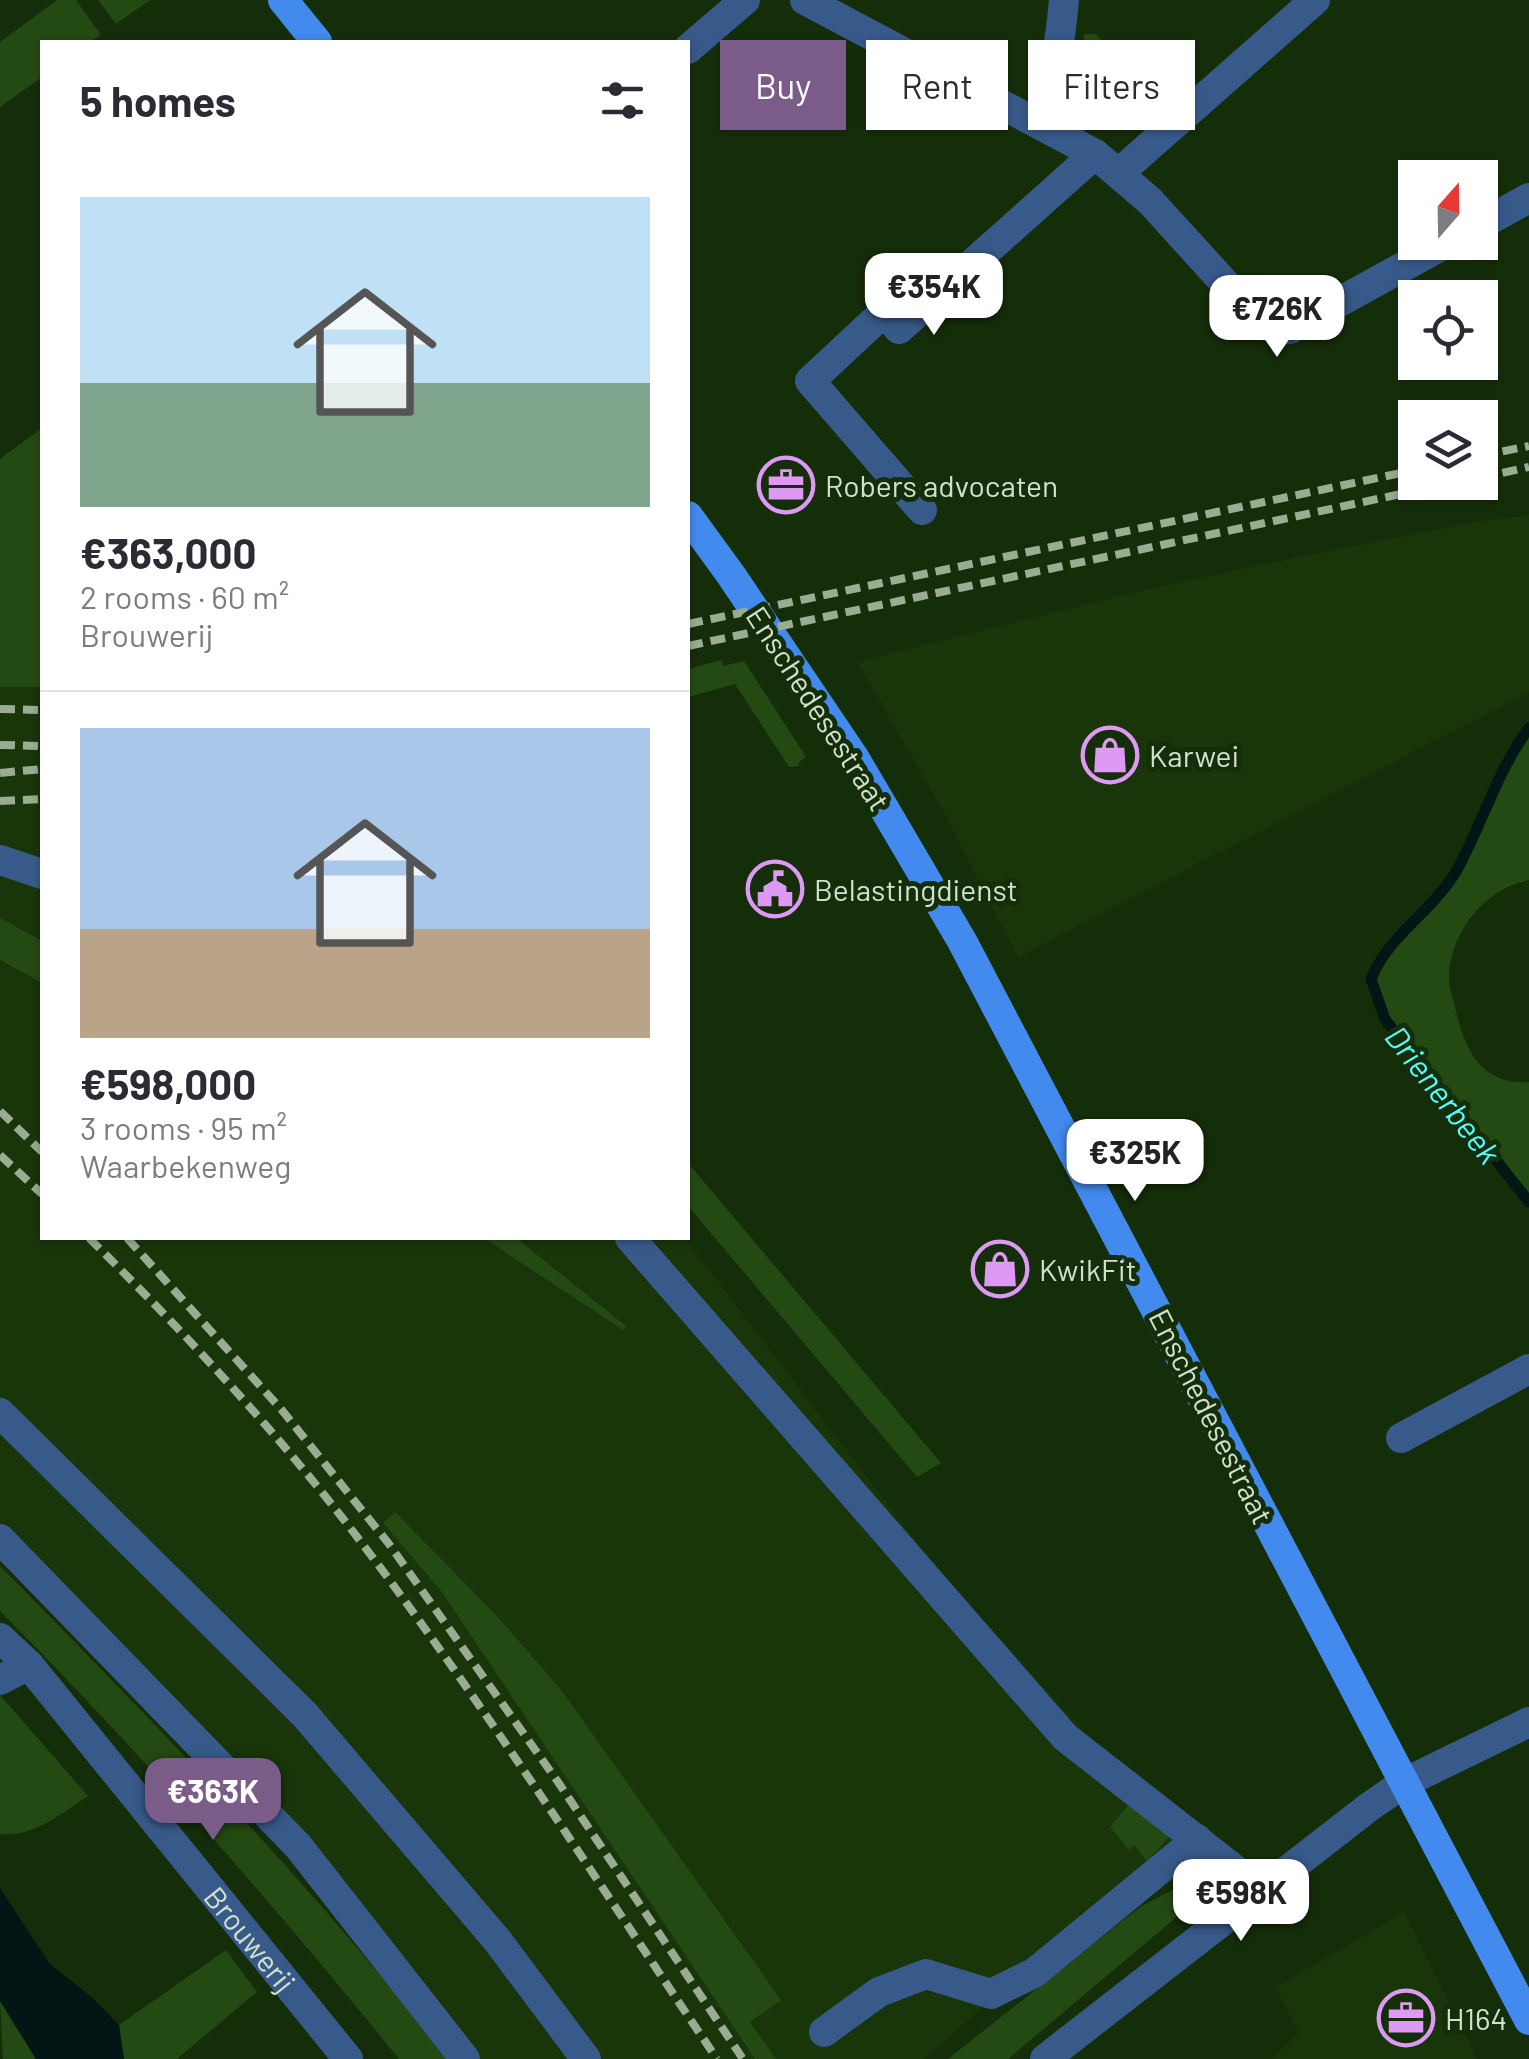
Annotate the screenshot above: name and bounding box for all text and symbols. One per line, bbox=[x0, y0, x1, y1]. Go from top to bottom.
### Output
chip: Buy bbox=[720, 40, 846, 130]
chip: Rent bbox=[866, 40, 1008, 130]
chip: Filters bbox=[1028, 40, 1195, 130]
icon: filters bbox=[595, 73, 650, 128]
text: 5 homes bbox=[80, 75, 236, 125]
north arrow bbox=[1398, 160, 1498, 260]
map controls bbox=[1398, 160, 1498, 500]
pin: €354K bbox=[864, 253, 1004, 338]
icon: home bbox=[275, 262, 455, 442]
text: €354K bbox=[887, 266, 981, 304]
pin: €726K bbox=[1207, 275, 1347, 360]
button: locate bbox=[1398, 280, 1498, 380]
text: €726K bbox=[1231, 288, 1323, 326]
button: layers bbox=[1398, 400, 1498, 500]
office icon: Robers advocaten bbox=[756, 455, 816, 515]
place label: Robers advocaten bbox=[825, 467, 1058, 503]
text: €363,000 bbox=[80, 527, 256, 577]
text: 2 rooms · 60 m² bbox=[80, 577, 289, 615]
street label: Enschedesestraat bbox=[740, 599, 898, 817]
text: Brouwerij bbox=[80, 615, 213, 653]
shop icon: Karwei bbox=[1080, 725, 1140, 785]
place label: Karwei bbox=[1149, 737, 1239, 773]
icon: home bbox=[275, 793, 455, 973]
public building icon: Belastingdienst bbox=[745, 859, 805, 919]
place label: Belastingdienst bbox=[814, 871, 1018, 907]
water label: Drienerbeek bbox=[1378, 1017, 1510, 1171]
text: €598,000 bbox=[80, 1058, 256, 1108]
text: 3 rooms · 95 m² bbox=[80, 1108, 287, 1146]
pin: €325K bbox=[1065, 1119, 1205, 1204]
text: €325K bbox=[1089, 1132, 1181, 1170]
text: Waarbekenweg bbox=[80, 1146, 291, 1184]
shop icon: KwikFit bbox=[970, 1239, 1030, 1299]
place label: KwikFit bbox=[1039, 1251, 1137, 1287]
street label: Enschedesestraat bbox=[1142, 1303, 1282, 1529]
pin: €363K bbox=[143, 1758, 283, 1843]
text: €363K bbox=[167, 1771, 259, 1809]
pin: €598K bbox=[1171, 1859, 1311, 1944]
text: €598K bbox=[1195, 1872, 1287, 1910]
street label: Brouwerij bbox=[197, 1879, 304, 1999]
office icon: H164 bbox=[1376, 1988, 1436, 2048]
place label: H164 bbox=[1445, 2000, 1507, 2036]

